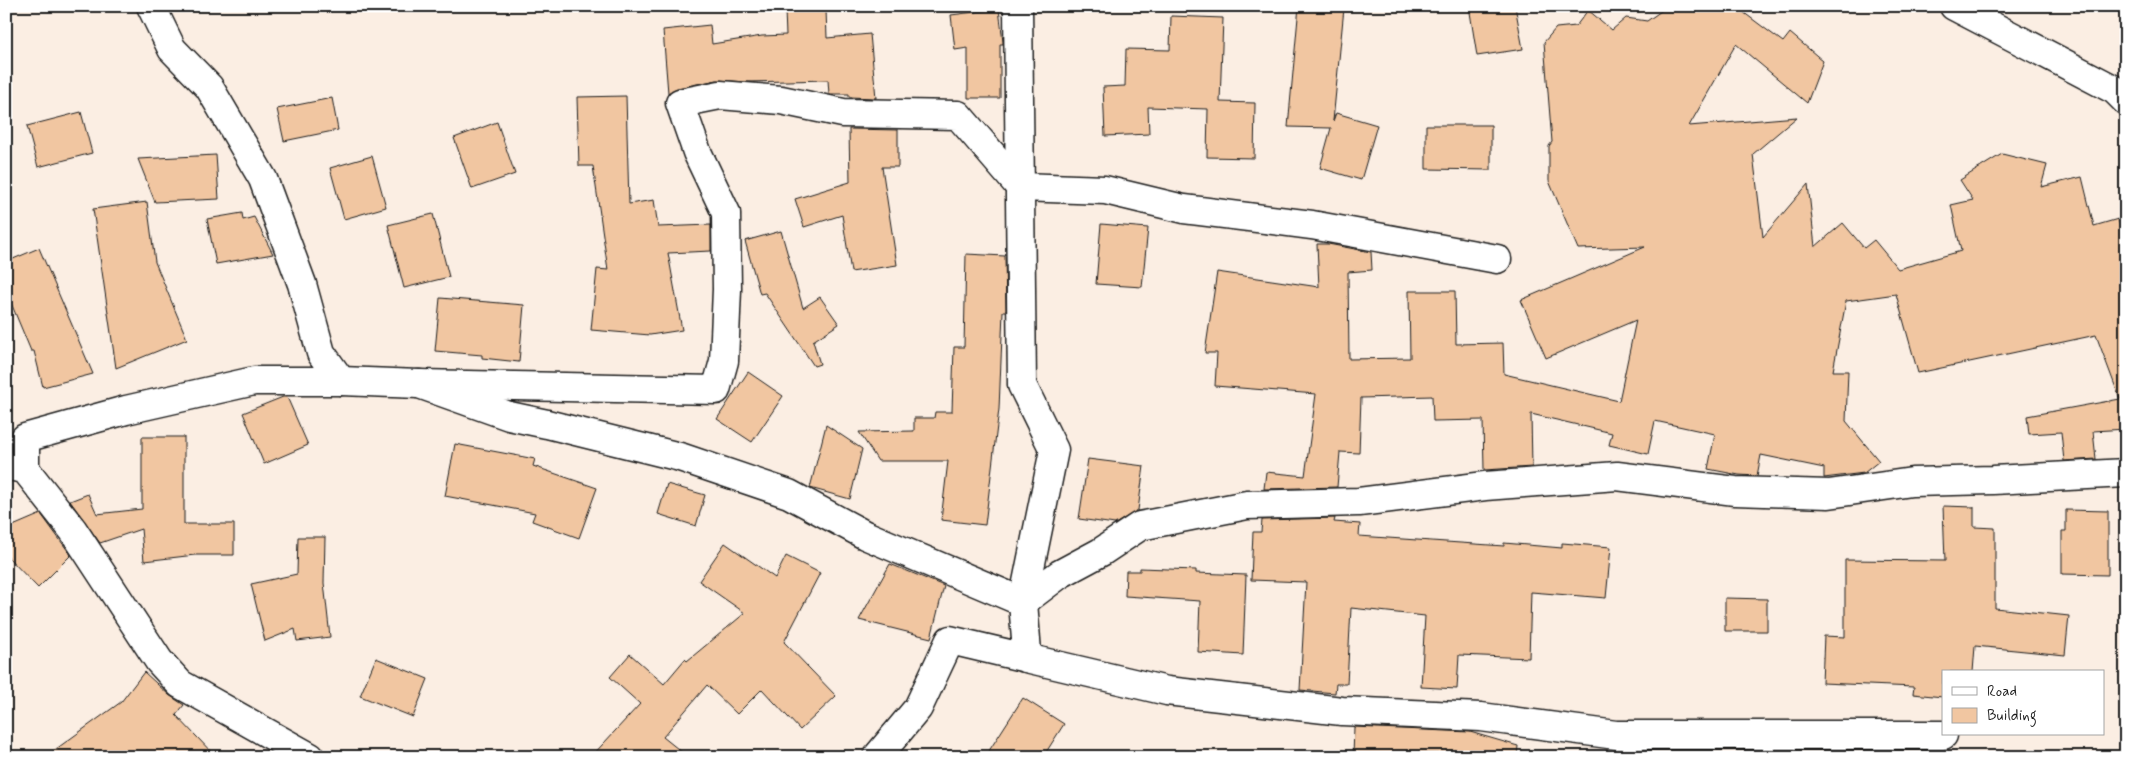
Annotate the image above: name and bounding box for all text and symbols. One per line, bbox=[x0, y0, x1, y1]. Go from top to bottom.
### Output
legend bbox=[1942, 670, 2104, 736]
text: Road bbox=[1987, 682, 2017, 702]
text: Building bbox=[1987, 706, 2037, 727]

